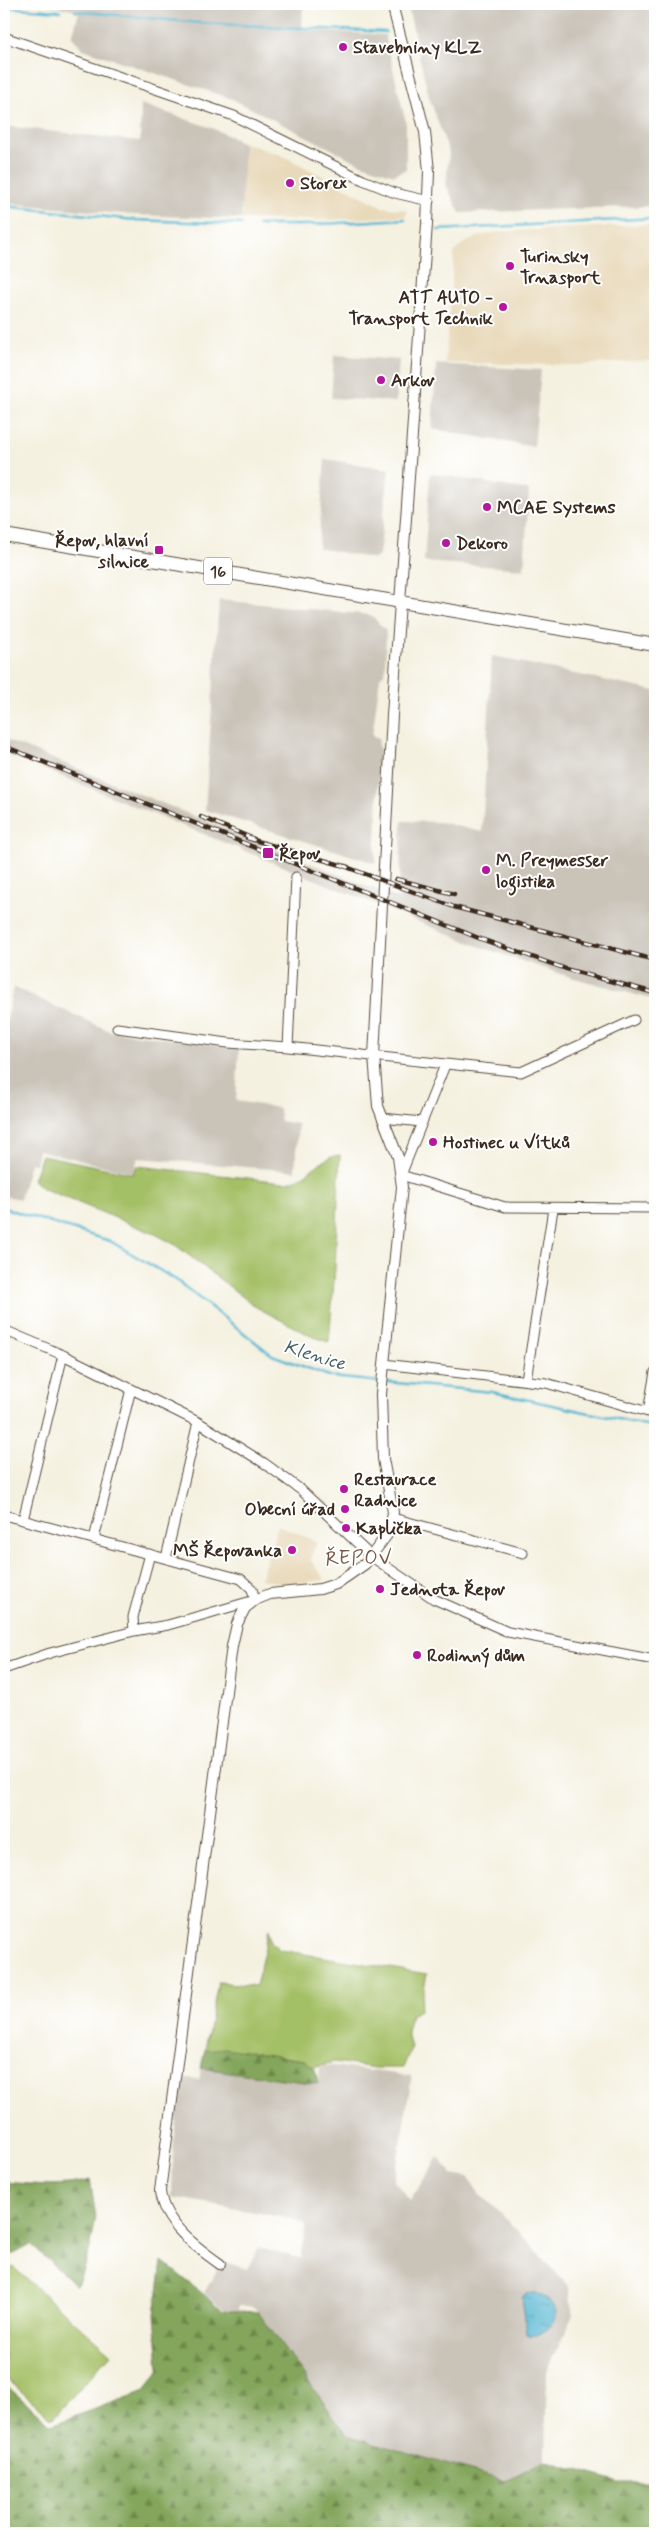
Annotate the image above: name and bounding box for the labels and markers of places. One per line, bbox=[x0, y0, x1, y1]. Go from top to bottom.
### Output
place label: Stavebniny KLZ bbox=[353, 36, 482, 60]
marker: Stavebniny KLZ bbox=[337, 41, 349, 53]
place label: Storex bbox=[300, 172, 347, 196]
marker: Storex bbox=[284, 177, 296, 189]
place label: Turinsky Trnasport bbox=[520, 245, 601, 290]
marker: Turinsky Trnasport bbox=[504, 260, 516, 272]
place label: ATT AUTO - Transport Technik bbox=[349, 286, 494, 331]
marker: ATT AUTO - Transport Technik bbox=[497, 301, 509, 313]
place label: Arkov bbox=[391, 369, 436, 393]
marker: Arkov bbox=[375, 374, 387, 386]
place label: MCAE Systems bbox=[497, 496, 616, 520]
marker: MCAE Systems bbox=[481, 501, 493, 513]
place label: Řepov, hlavní silnice bbox=[55, 529, 150, 574]
place label: Dekoro bbox=[456, 532, 508, 556]
marker: Dekoro bbox=[440, 537, 452, 549]
marker: Řepov, hlavní silnice bbox=[153, 544, 165, 556]
place label: Řepov bbox=[279, 842, 321, 866]
marker: Řepov bbox=[261, 846, 275, 860]
place label: M. Preymesser logistika bbox=[496, 849, 609, 896]
marker: M. Preymesser logistika bbox=[480, 864, 492, 876]
place label: Hostinec u Vítků bbox=[443, 1131, 570, 1155]
marker: Hostinec u Vítků bbox=[427, 1136, 439, 1148]
place label: Restaurace Radnice bbox=[354, 1468, 437, 1513]
marker: Restaurace Radnice bbox=[338, 1483, 350, 1495]
place label: Obecní úřad bbox=[245, 1498, 335, 1522]
marker: Obecní úřad bbox=[339, 1503, 351, 1515]
place label: Kaplička bbox=[356, 1517, 422, 1541]
marker: Kaplička bbox=[340, 1522, 352, 1534]
place label: MŠ Řepovanka bbox=[173, 1539, 282, 1563]
marker: MŠ Řepovanka bbox=[286, 1544, 298, 1556]
place label: Jednota Řepov bbox=[390, 1578, 506, 1602]
marker: Jednota Řepov bbox=[374, 1583, 386, 1595]
place label: Rodinný dům bbox=[427, 1644, 525, 1668]
marker: Rodinný dům bbox=[411, 1649, 423, 1661]

